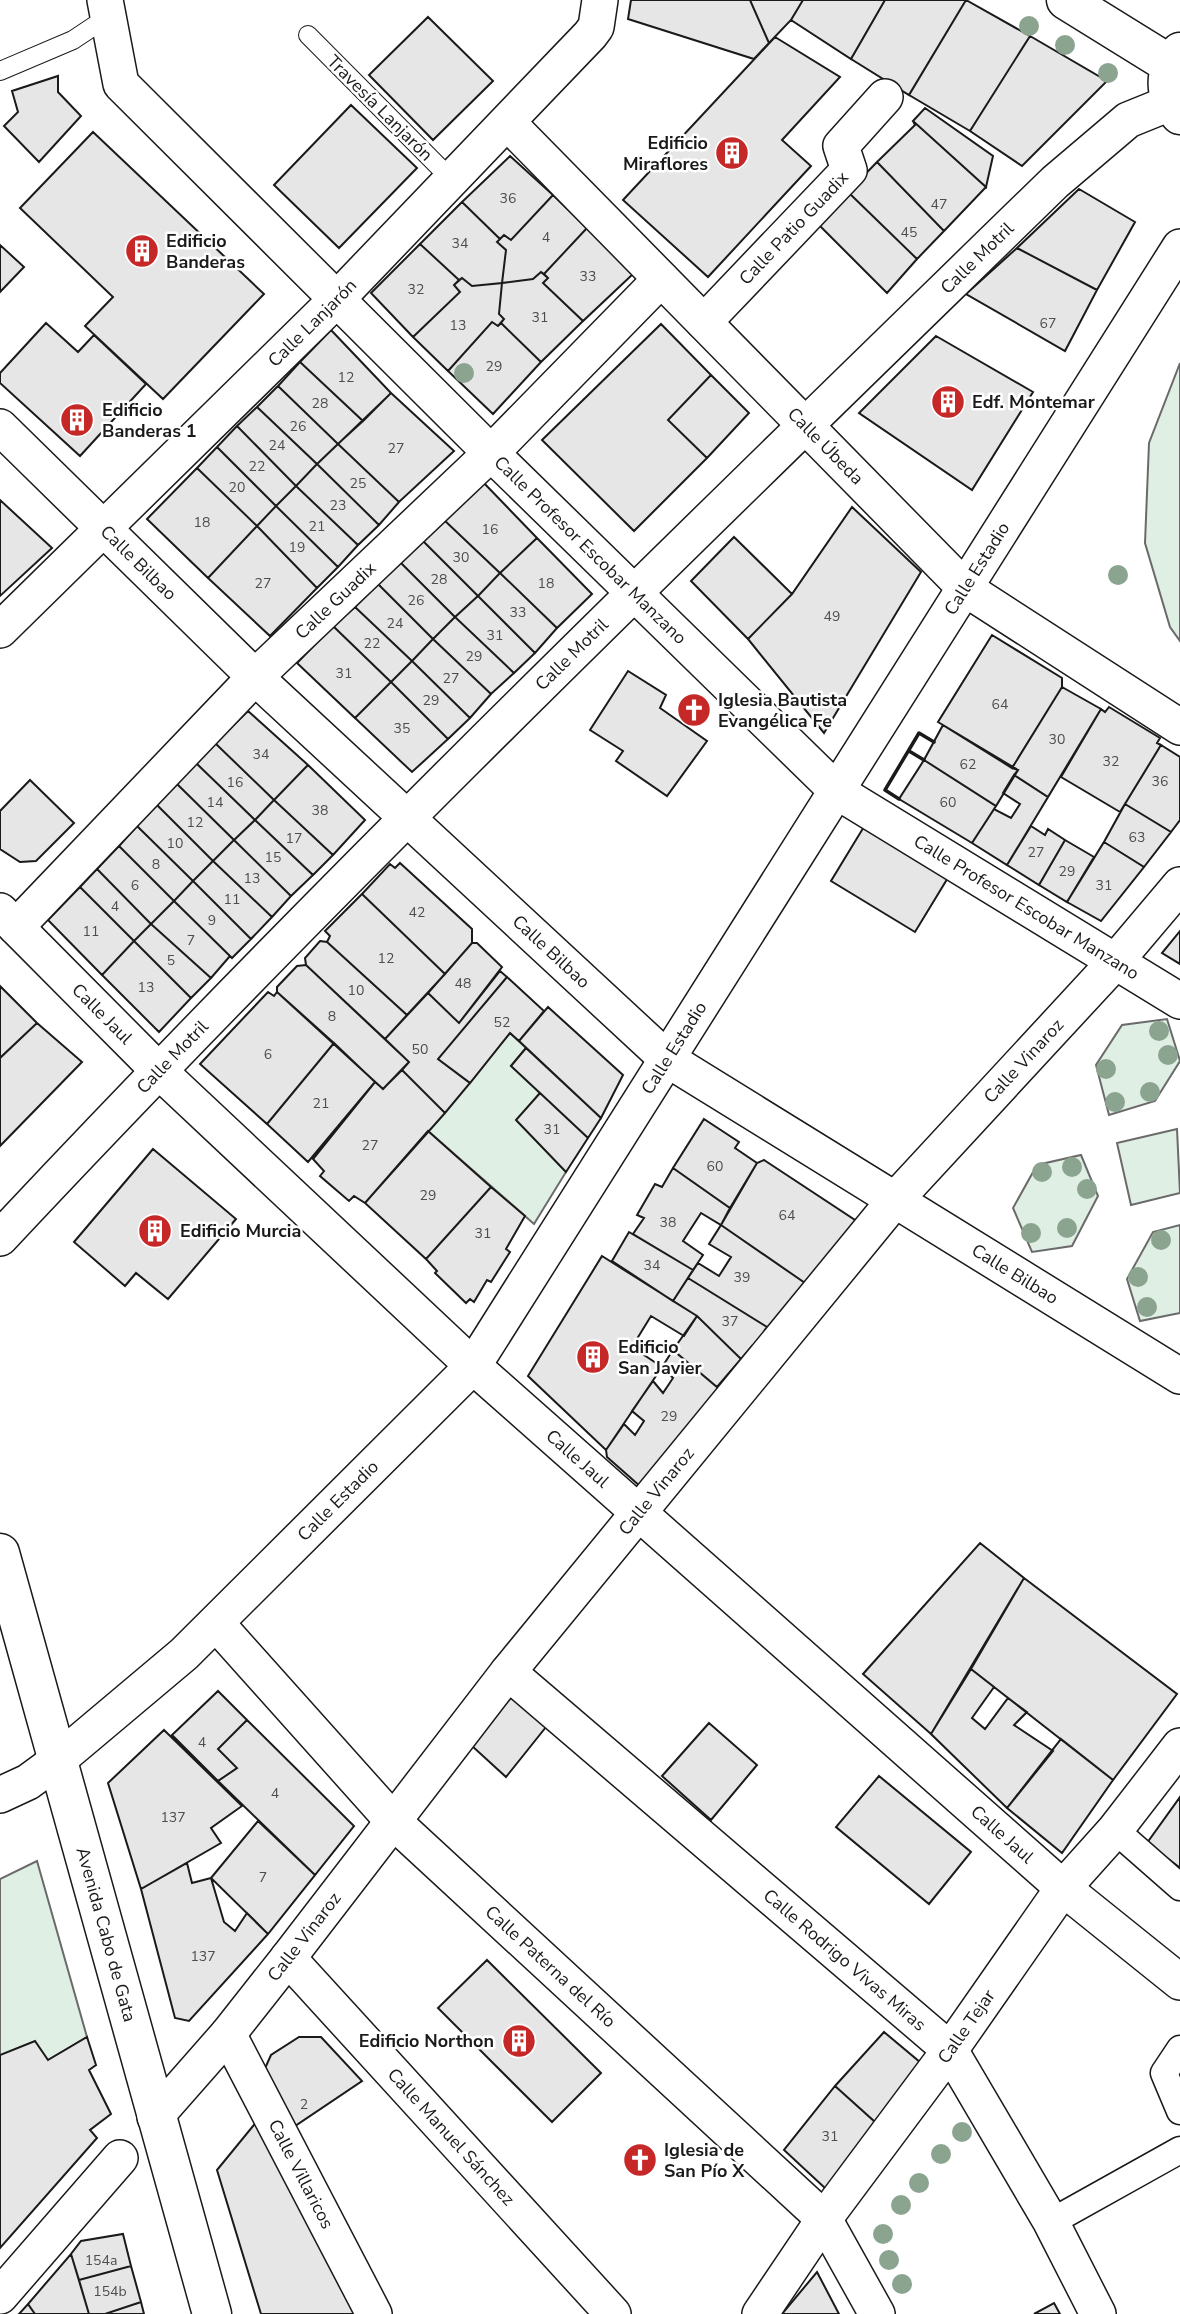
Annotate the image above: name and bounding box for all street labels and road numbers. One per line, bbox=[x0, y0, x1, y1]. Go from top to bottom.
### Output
street label: Travesía Lanjarón bbox=[322, 50, 438, 166]
street label: Calle Patio Guadix bbox=[734, 165, 854, 290]
street label: Calle Motril bbox=[935, 216, 1019, 299]
street label: Calle Lanjarón bbox=[263, 274, 362, 372]
street label: Calle Úbeda bbox=[782, 402, 869, 490]
street label: Calle Profesor Escobar Manzano bbox=[489, 451, 692, 650]
street label: Calle Estadio bbox=[938, 517, 1015, 620]
street label: Calle Bilbao bbox=[95, 520, 182, 606]
street label: Calle Guadix bbox=[290, 556, 382, 645]
street label: Calle Motril bbox=[530, 612, 614, 696]
street label: Calle Profesor Escobar Manzano bbox=[909, 829, 1144, 985]
street label: Calle Bilbao bbox=[507, 910, 595, 994]
street label: Calle Jaul bbox=[67, 978, 138, 1050]
street label: Calle Estadio bbox=[636, 997, 712, 1099]
street label: Calle Vinaroz bbox=[978, 1013, 1069, 1108]
street label: Calle Motril bbox=[131, 1014, 214, 1099]
street label: Calle Bilbao bbox=[967, 1238, 1063, 1310]
street label: Calle Jaul bbox=[541, 1424, 615, 1493]
street label: Calle Vinaroz bbox=[613, 1442, 699, 1540]
street label: Calle Estadio bbox=[292, 1455, 384, 1546]
street label: Calle Jaul bbox=[965, 1800, 1039, 1869]
street label: Avenida Cabo de Gata bbox=[71, 1844, 142, 2024]
street label: Calle Rodrigo Vivas Miras bbox=[758, 1884, 931, 2036]
street label: Calle Vinaroz bbox=[262, 1887, 346, 1987]
street label: Calle Paterna del Río bbox=[480, 1900, 621, 2033]
street label: Calle Tejar bbox=[932, 1984, 1001, 2068]
street label: Calle Manuel Sánchez bbox=[382, 2063, 520, 2211]
street label: Calle Villaricos bbox=[263, 2115, 340, 2233]

